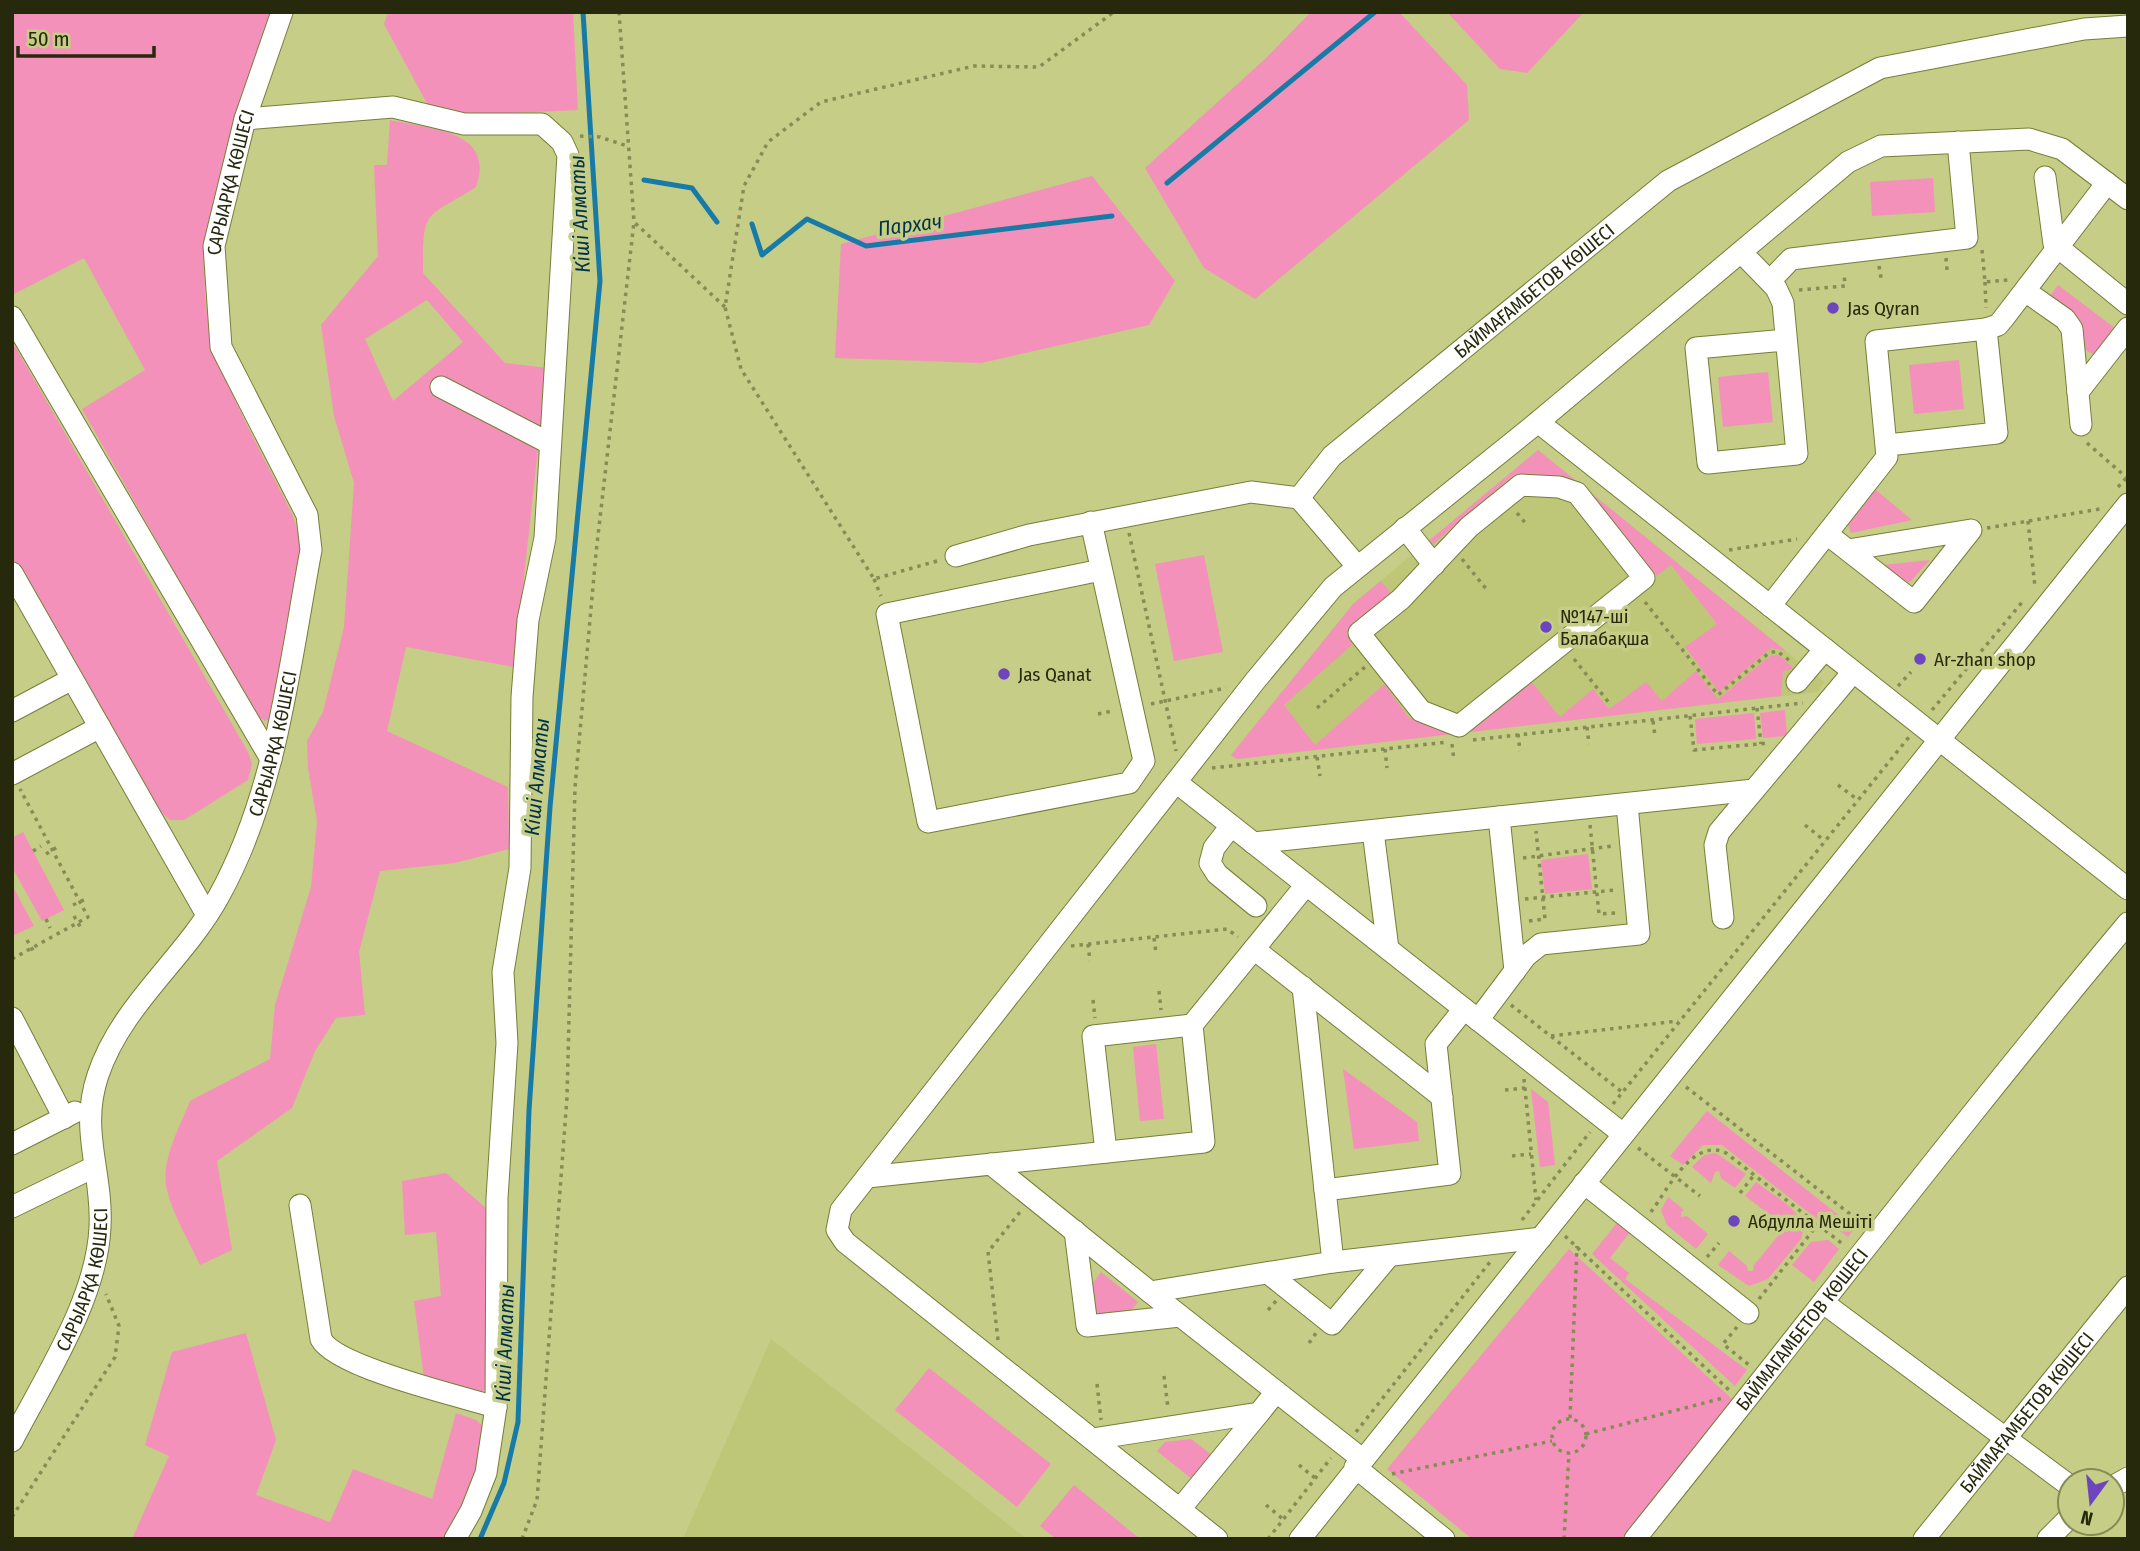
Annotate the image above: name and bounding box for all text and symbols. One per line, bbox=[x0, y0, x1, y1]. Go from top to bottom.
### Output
scale bar bbox=[18, 14, 154, 58]
text: 50 m bbox=[28, 26, 70, 52]
street label: САРЫАРҚА КӨШЕСІ bbox=[203, 107, 259, 256]
water label: Кіші Алматы bbox=[564, 154, 596, 274]
water label: Пархач bbox=[876, 208, 944, 242]
street label: БАЙМАҒАМБЕТОВ КӨШЕСІ bbox=[1450, 219, 1619, 363]
place label: Jas Qyran bbox=[1847, 297, 1920, 320]
marker: Jas Qyran bbox=[1825, 300, 1841, 316]
place label: №147-ші Балабақша bbox=[1560, 605, 1649, 650]
marker: №147-ші Балабақша bbox=[1538, 619, 1554, 635]
place label: Ar-zhan shop bbox=[1934, 648, 2036, 671]
marker: Ar-zhan shop bbox=[1912, 651, 1928, 667]
place label: Jas Qanat bbox=[1018, 663, 1092, 686]
marker: Jas Qanat bbox=[996, 666, 1012, 682]
street label: САРЫАРҚА КӨШЕСІ bbox=[244, 669, 302, 820]
water label: Кіші Алматы bbox=[519, 717, 555, 837]
street label: САРЫАРҚА КӨШЕСІ bbox=[51, 1207, 112, 1355]
place label: Абдулла Мешіті bbox=[1748, 1210, 1873, 1233]
marker: Абдулла Мешіті bbox=[1726, 1213, 1742, 1229]
street label: БАЙМАГАМБЕТОВ КӨШЕСІ bbox=[1731, 1244, 1873, 1415]
water label: Кіші Алматы bbox=[490, 1284, 520, 1402]
street label: БАЙМАҒАМБЕТОВ КӨШЕСІ bbox=[1955, 1328, 2099, 1498]
north arrow bbox=[2056, 1467, 2126, 1537]
text: N bbox=[2078, 1505, 2095, 1531]

